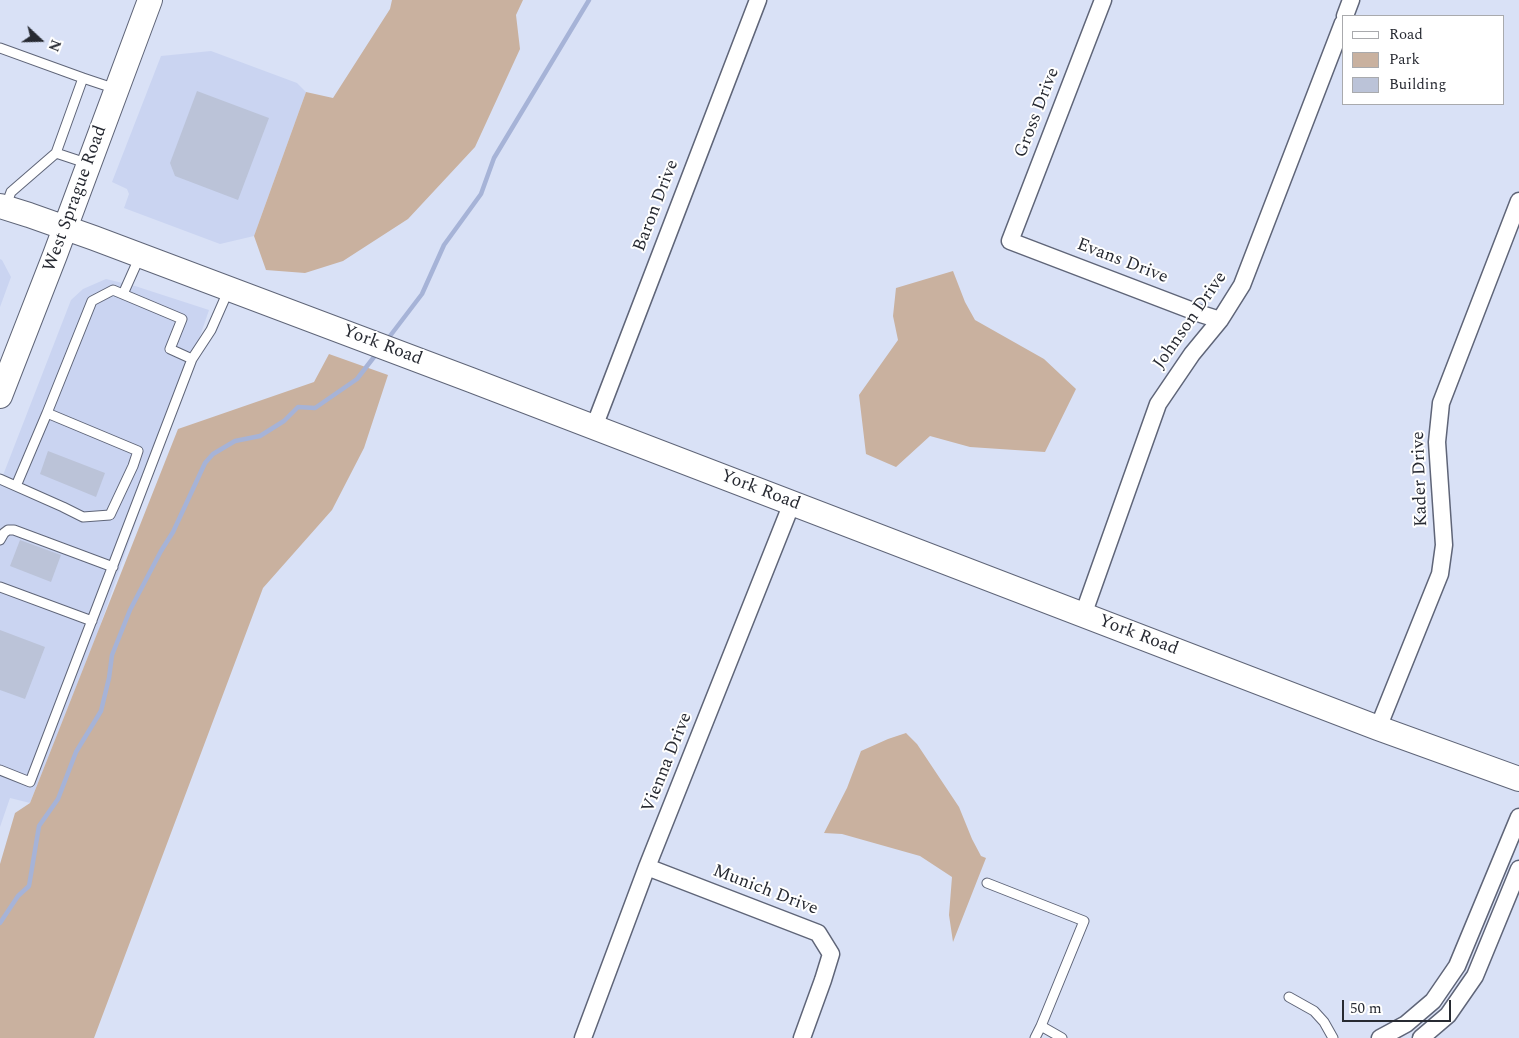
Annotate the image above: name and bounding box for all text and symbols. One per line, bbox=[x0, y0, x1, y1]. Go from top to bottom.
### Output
north arrow bbox=[15, 15, 65, 65]
legend bbox=[1342, 15, 1504, 105]
text: Road bbox=[1389, 23, 1423, 46]
text: N bbox=[43, 36, 66, 55]
text: Park bbox=[1389, 48, 1420, 71]
street label: Gross Drive bbox=[1011, 65, 1065, 161]
text: Building bbox=[1389, 73, 1446, 96]
street label: West Sprague Road bbox=[40, 123, 112, 275]
street label: Baron Drive bbox=[630, 157, 684, 255]
street label: Evans Drive bbox=[1073, 235, 1171, 289]
street label: Johnson Drive bbox=[1149, 268, 1233, 374]
street label: York Road bbox=[339, 321, 425, 371]
street label: Kader Drive bbox=[1409, 431, 1433, 527]
street label: York Road bbox=[717, 466, 803, 516]
street label: York Road bbox=[1095, 611, 1181, 661]
street label: Vienna Drive bbox=[638, 710, 698, 816]
street label: Munich Drive bbox=[709, 861, 821, 921]
scale bar bbox=[1344, 990, 1453, 1022]
text: 50 m bbox=[1350, 997, 1382, 1020]

